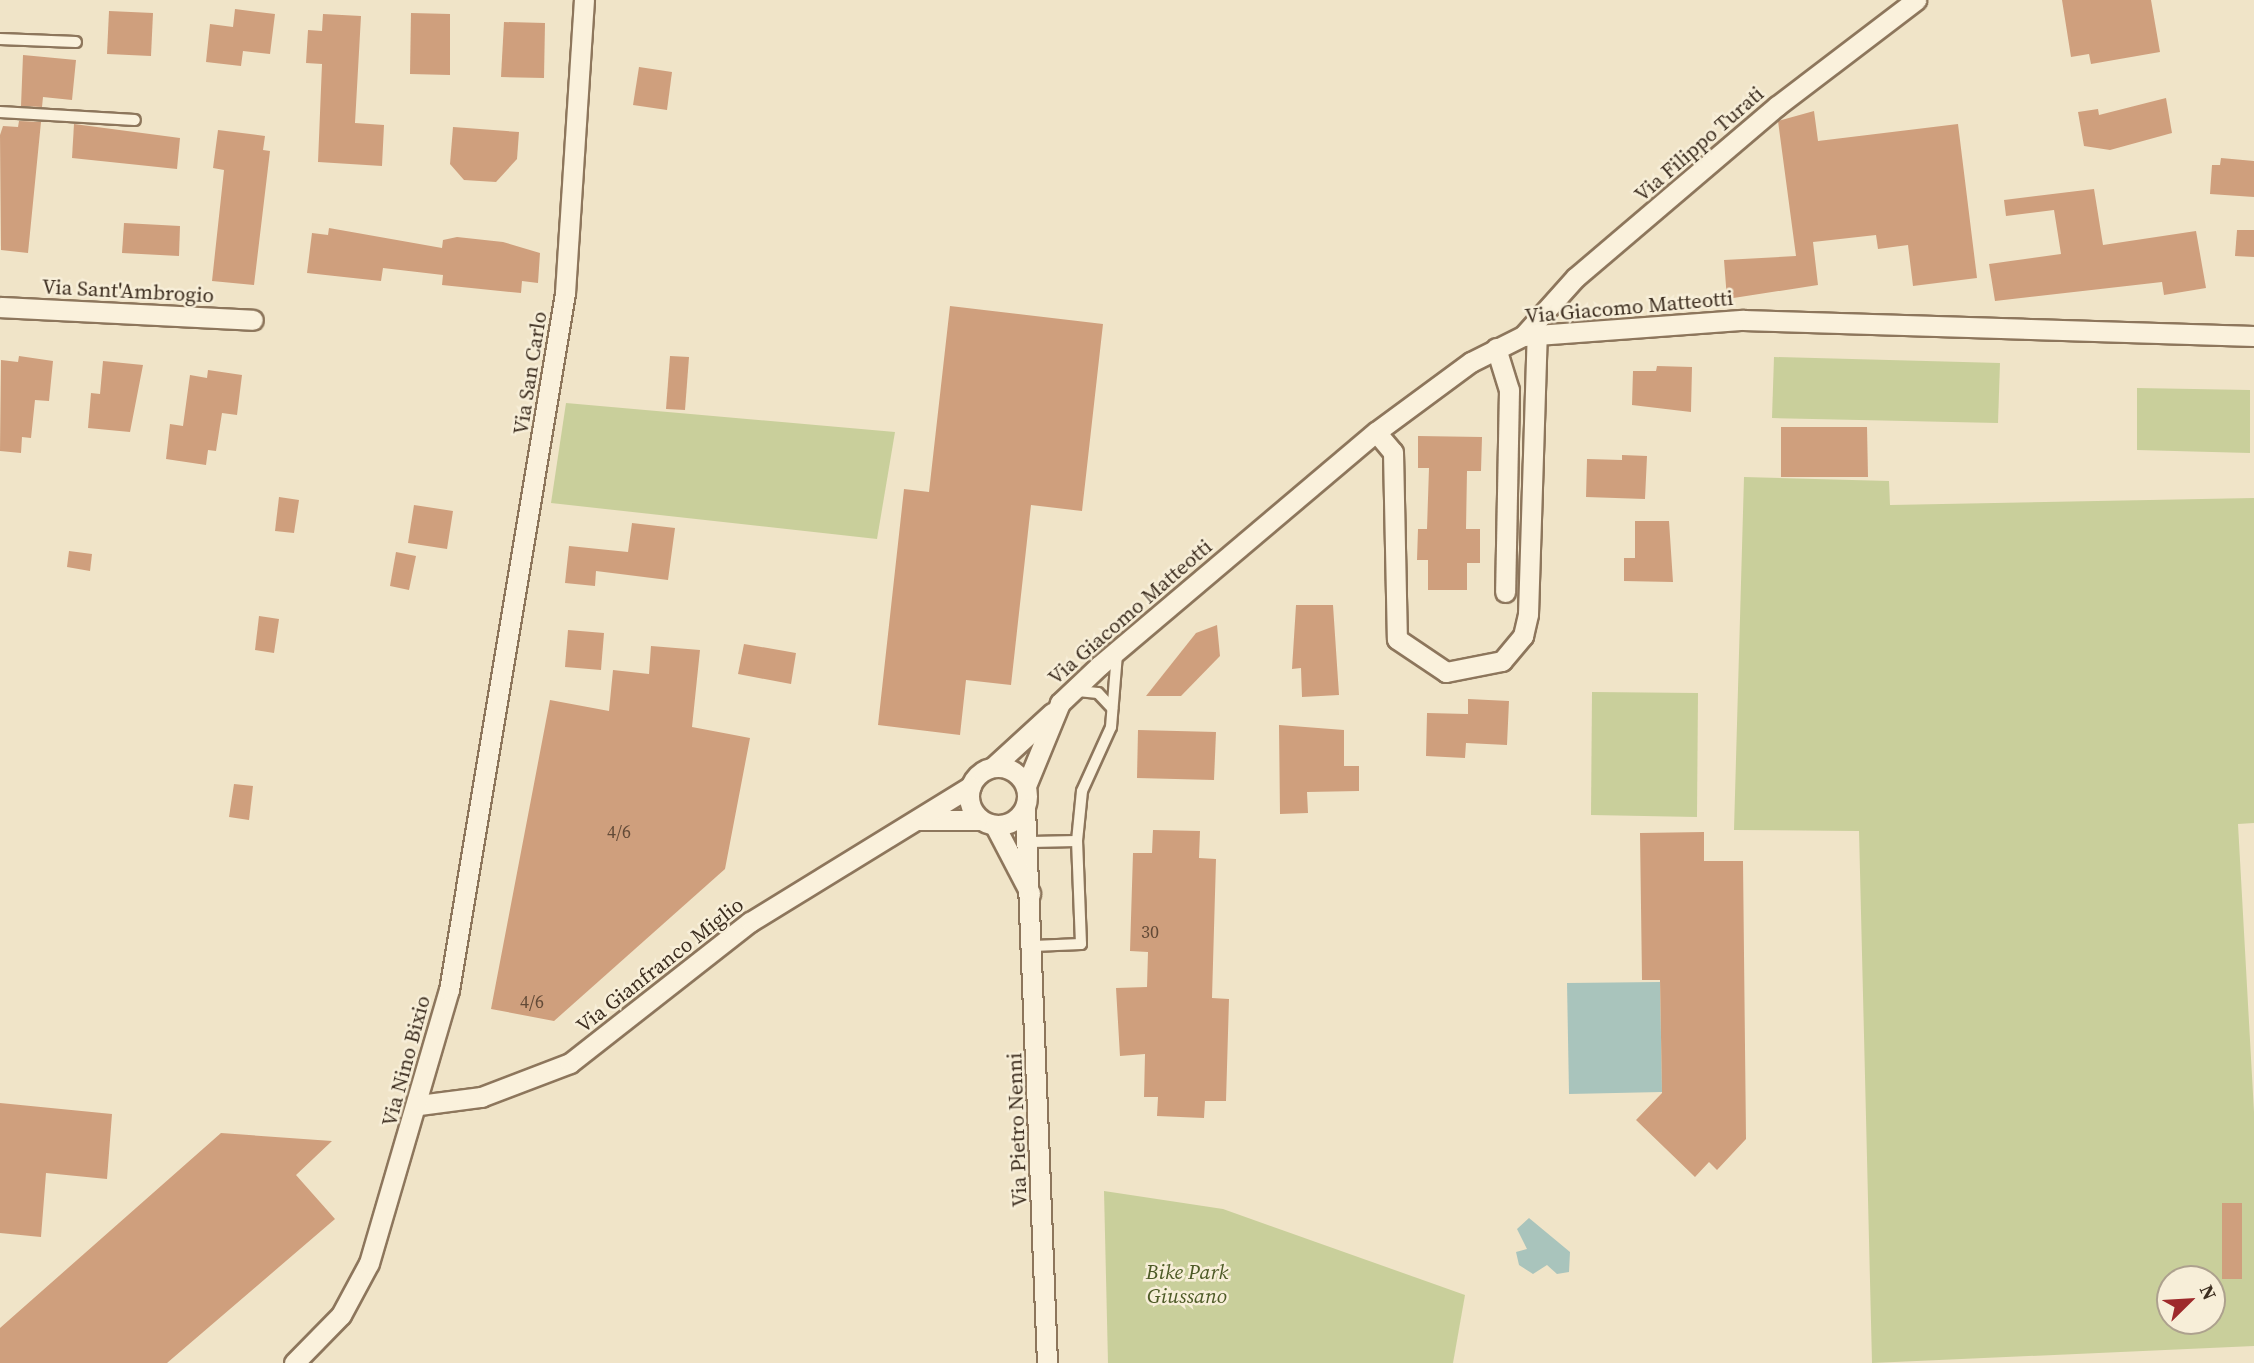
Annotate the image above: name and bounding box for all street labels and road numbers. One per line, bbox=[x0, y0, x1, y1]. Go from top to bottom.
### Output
street label: Via Filippo Turati bbox=[1629, 81, 1769, 207]
street label: Via Sant'Ambrogio bbox=[41, 274, 215, 308]
street label: Via Giacomo Matteotti bbox=[1524, 285, 1734, 329]
street label: Via San Carlo bbox=[508, 309, 552, 437]
street label: Via Giacomo Matteotti bbox=[1043, 534, 1217, 690]
street label: Via Gianfranco Miglio bbox=[571, 892, 749, 1038]
street label: Via Nino Bixio bbox=[376, 993, 436, 1129]
street label: Via Pietro Nenni bbox=[1002, 1052, 1032, 1208]

